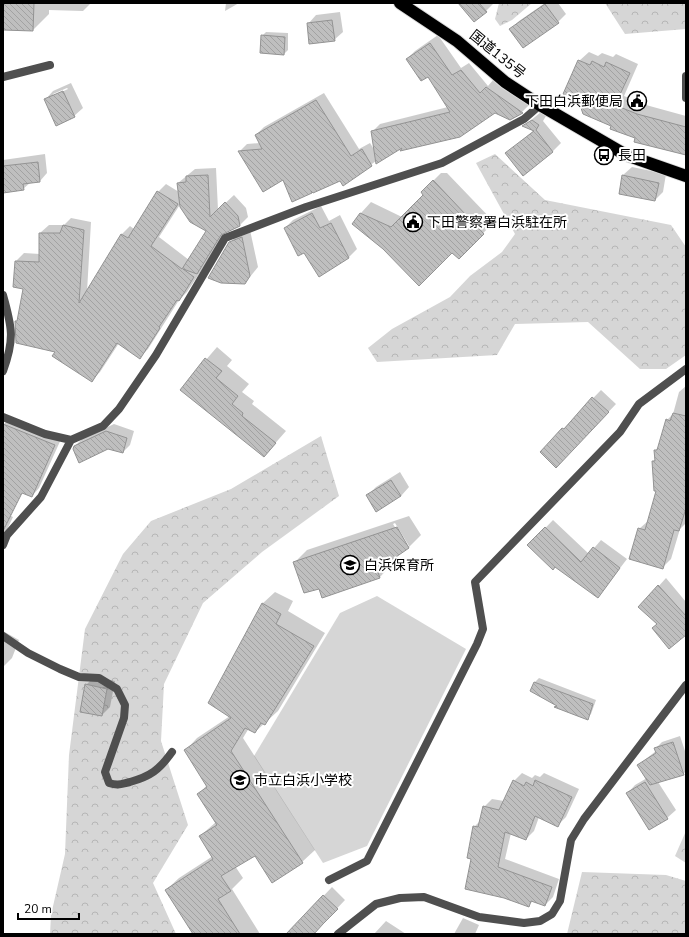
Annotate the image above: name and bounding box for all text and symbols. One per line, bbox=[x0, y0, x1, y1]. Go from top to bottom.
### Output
street label: 国道135号 bbox=[466, 26, 530, 83]
public building icon: 下田白浜郵便局 bbox=[626, 90, 648, 112]
place label: 下田白浜郵便局 bbox=[525, 92, 623, 111]
bus stop icon: 長田 bbox=[593, 144, 615, 166]
place label: 長田 bbox=[618, 146, 646, 165]
public building icon: 下田警察署白浜駐在所 bbox=[402, 211, 424, 233]
place label: 下田警察署白浜駐在所 bbox=[427, 213, 567, 232]
school or university icon: 白浜保育所 bbox=[339, 554, 361, 576]
place label: 白浜保育所 bbox=[364, 556, 434, 575]
school or university icon: 市立白浜小学校 bbox=[229, 769, 251, 791]
place label: 市立白浜小学校 bbox=[254, 771, 352, 790]
scale bar bbox=[18, 895, 79, 921]
text: 20 m bbox=[24, 901, 52, 917]

